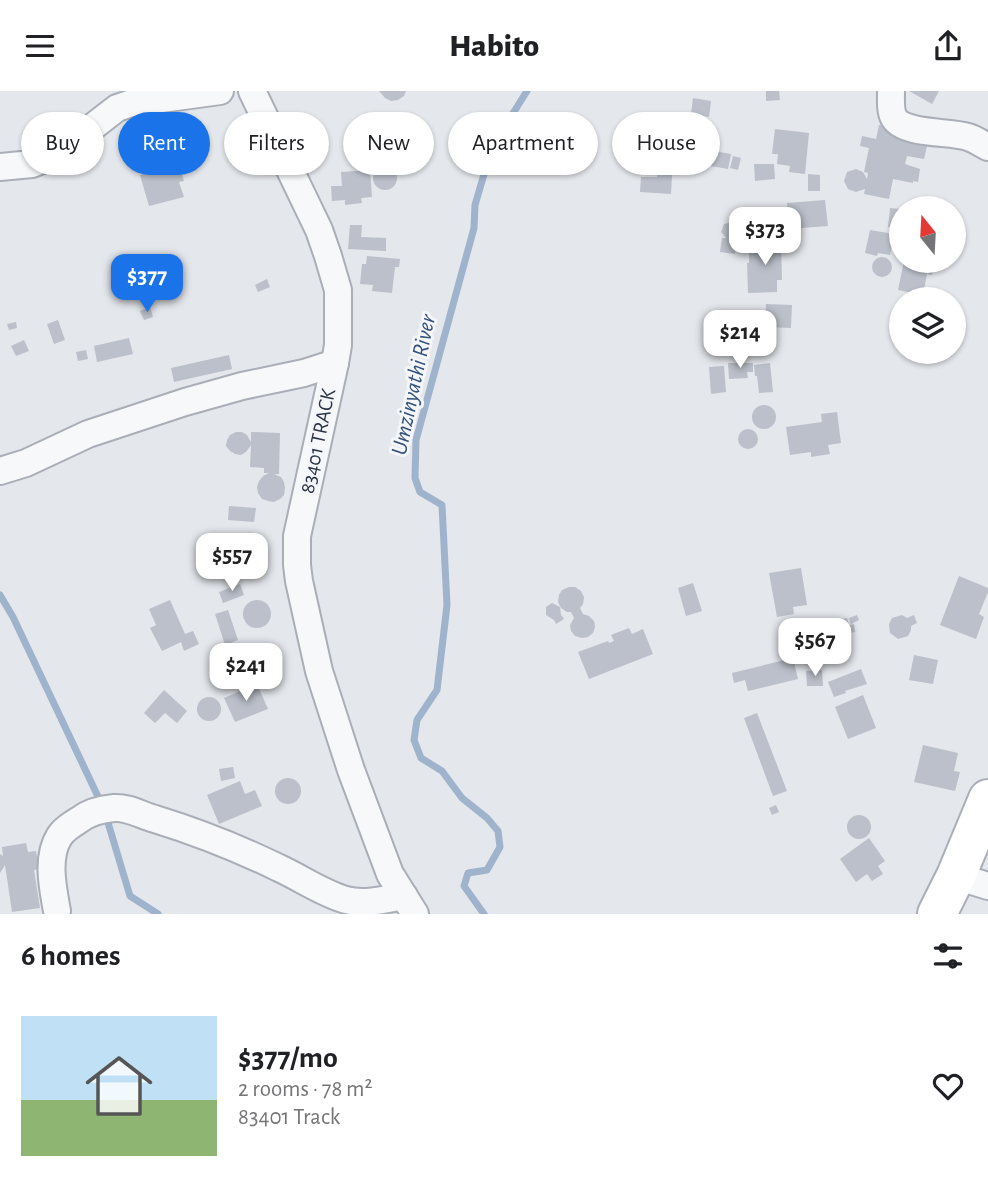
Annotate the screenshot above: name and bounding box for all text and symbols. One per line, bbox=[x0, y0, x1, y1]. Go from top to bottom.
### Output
icon: menu bbox=[21, 27, 59, 65]
icon: share bbox=[929, 27, 967, 65]
text: Habito bbox=[449, 30, 539, 62]
chip: Buy bbox=[21, 112, 104, 175]
chip: Rent bbox=[118, 112, 210, 175]
chip: Filters bbox=[224, 112, 329, 175]
chip: New bbox=[343, 112, 434, 175]
chip: Apartment bbox=[448, 112, 598, 175]
chip: House bbox=[612, 112, 720, 175]
north arrow bbox=[889, 196, 966, 273]
map controls bbox=[889, 196, 966, 364]
pin: $373 bbox=[724, 207, 806, 267]
text: $373 bbox=[745, 218, 785, 241]
pin: $377 bbox=[106, 255, 188, 314]
text: $377 bbox=[127, 265, 167, 288]
button: layers bbox=[889, 287, 966, 364]
pin: $214 bbox=[699, 310, 781, 370]
water label: Umzinyathi River bbox=[388, 312, 440, 457]
text: $214 bbox=[719, 321, 761, 344]
street label: 83401 TRACK bbox=[297, 386, 339, 495]
pin: $557 bbox=[191, 533, 273, 593]
text: $557 bbox=[212, 544, 252, 567]
pin: $567 bbox=[774, 619, 856, 678]
text: $567 bbox=[794, 629, 836, 652]
pin: $241 bbox=[205, 643, 287, 703]
text: $241 bbox=[225, 654, 267, 677]
icon: filters bbox=[929, 937, 967, 975]
text: 6 homes bbox=[21, 941, 121, 971]
text: $377/mo bbox=[238, 1043, 338, 1073]
icon: home bbox=[77, 1044, 161, 1128]
icon: heart bbox=[929, 1067, 967, 1105]
text: 2 rooms · 78 m² bbox=[238, 1078, 373, 1101]
text: 83401 Track bbox=[238, 1106, 340, 1129]

